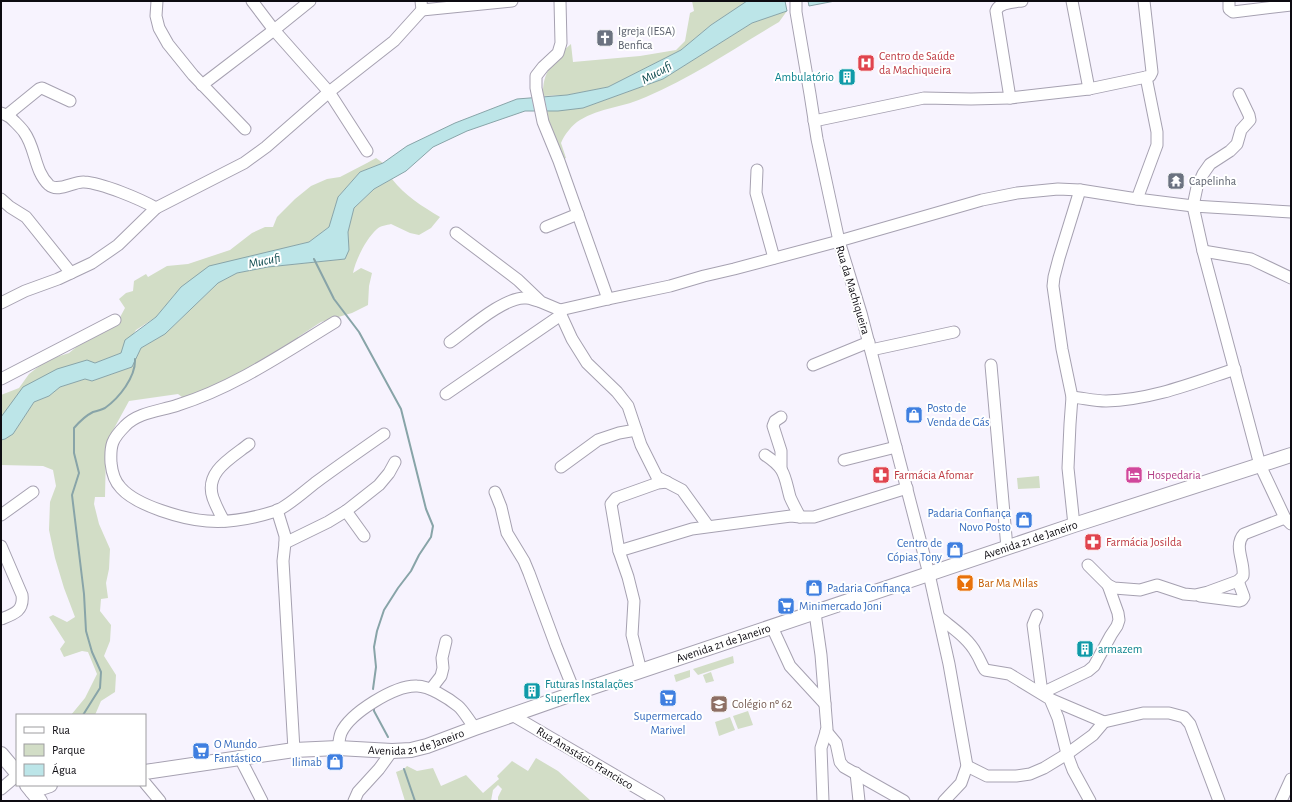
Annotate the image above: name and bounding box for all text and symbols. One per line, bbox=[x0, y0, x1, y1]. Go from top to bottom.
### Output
place label: Igreja (IESA) Benfica bbox=[618, 25, 676, 51]
church icon: Igreja (IESA) Benfica bbox=[595, 28, 615, 48]
place label: Centro de Saúde da Machiqueira bbox=[879, 50, 955, 76]
hospital icon: Centro de Saúde da Machiqueira bbox=[856, 53, 876, 73]
water label: Mucufi bbox=[639, 60, 674, 87]
building icon: Ambulatório bbox=[837, 67, 857, 87]
place label: Ambulatório bbox=[775, 71, 834, 83]
temple icon: Capelinha bbox=[1166, 171, 1186, 191]
place label: Capelinha bbox=[1189, 175, 1237, 187]
street label: Rua da Machiqueira bbox=[834, 244, 872, 336]
water label: Mucufi bbox=[247, 252, 282, 271]
place label: Posto de Venda de Gás bbox=[927, 402, 990, 428]
shop icon: Posto de Venda de Gás bbox=[904, 405, 924, 425]
pharmacy icon: Farmácia Afomar bbox=[871, 465, 891, 485]
hotel icon: Hospedaria bbox=[1124, 465, 1144, 485]
place label: Farmácia Afomar bbox=[894, 469, 973, 481]
place label: Hospedaria bbox=[1147, 469, 1201, 481]
place label: Padaria Confiança Novo Posto bbox=[927, 507, 1011, 533]
shop icon: Padaria Confiança Novo Posto bbox=[1014, 510, 1034, 530]
street label: Avenida 21 de Janeiro bbox=[982, 518, 1079, 561]
pharmacy icon: Farmácia Josilda bbox=[1083, 532, 1103, 552]
place label: Farmácia Josilda bbox=[1106, 536, 1182, 548]
place label: Centro de Cópias Tony bbox=[887, 537, 942, 564]
shop icon: Centro de Cópias Tony bbox=[945, 540, 965, 560]
bar icon: Bar Ma Milas bbox=[955, 573, 975, 593]
place label: Bar Ma Milas bbox=[978, 577, 1038, 589]
shop icon: Padaria Confiança bbox=[804, 578, 824, 598]
place label: Padaria Confiança bbox=[827, 582, 911, 594]
supermarket icon: Minimercado Joni bbox=[776, 596, 796, 616]
place label: Minimercado Joni bbox=[799, 600, 882, 612]
street label: Avenida 21 de Janeiro bbox=[675, 622, 772, 664]
building icon: armazem bbox=[1075, 639, 1095, 659]
place label: armazem bbox=[1098, 643, 1142, 655]
place label: Futuras Instalações Superflex bbox=[545, 678, 633, 704]
building icon: Futuras Instalações Superflex bbox=[522, 681, 542, 701]
supermarket icon: Supermercado Marivel bbox=[658, 688, 678, 708]
school or university icon: Colégio nº 62 bbox=[709, 694, 729, 714]
place label: Colégio nº 62 bbox=[732, 698, 793, 710]
place label: Supermercado Marivel bbox=[634, 710, 702, 736]
legend bbox=[16, 714, 146, 786]
text: Rua bbox=[52, 724, 71, 736]
street label: Rua Anastácio Francisco bbox=[535, 724, 636, 792]
street label: Avenida 21 de Janeiro bbox=[368, 727, 466, 757]
place label: O Mundo Fantástico bbox=[214, 738, 262, 764]
supermarket icon: O Mundo Fantástico bbox=[191, 741, 211, 761]
text: Parque bbox=[52, 744, 85, 756]
shop icon: Ilimab bbox=[325, 752, 345, 772]
place label: Ilimab bbox=[292, 756, 322, 768]
text: Água bbox=[52, 763, 77, 776]

